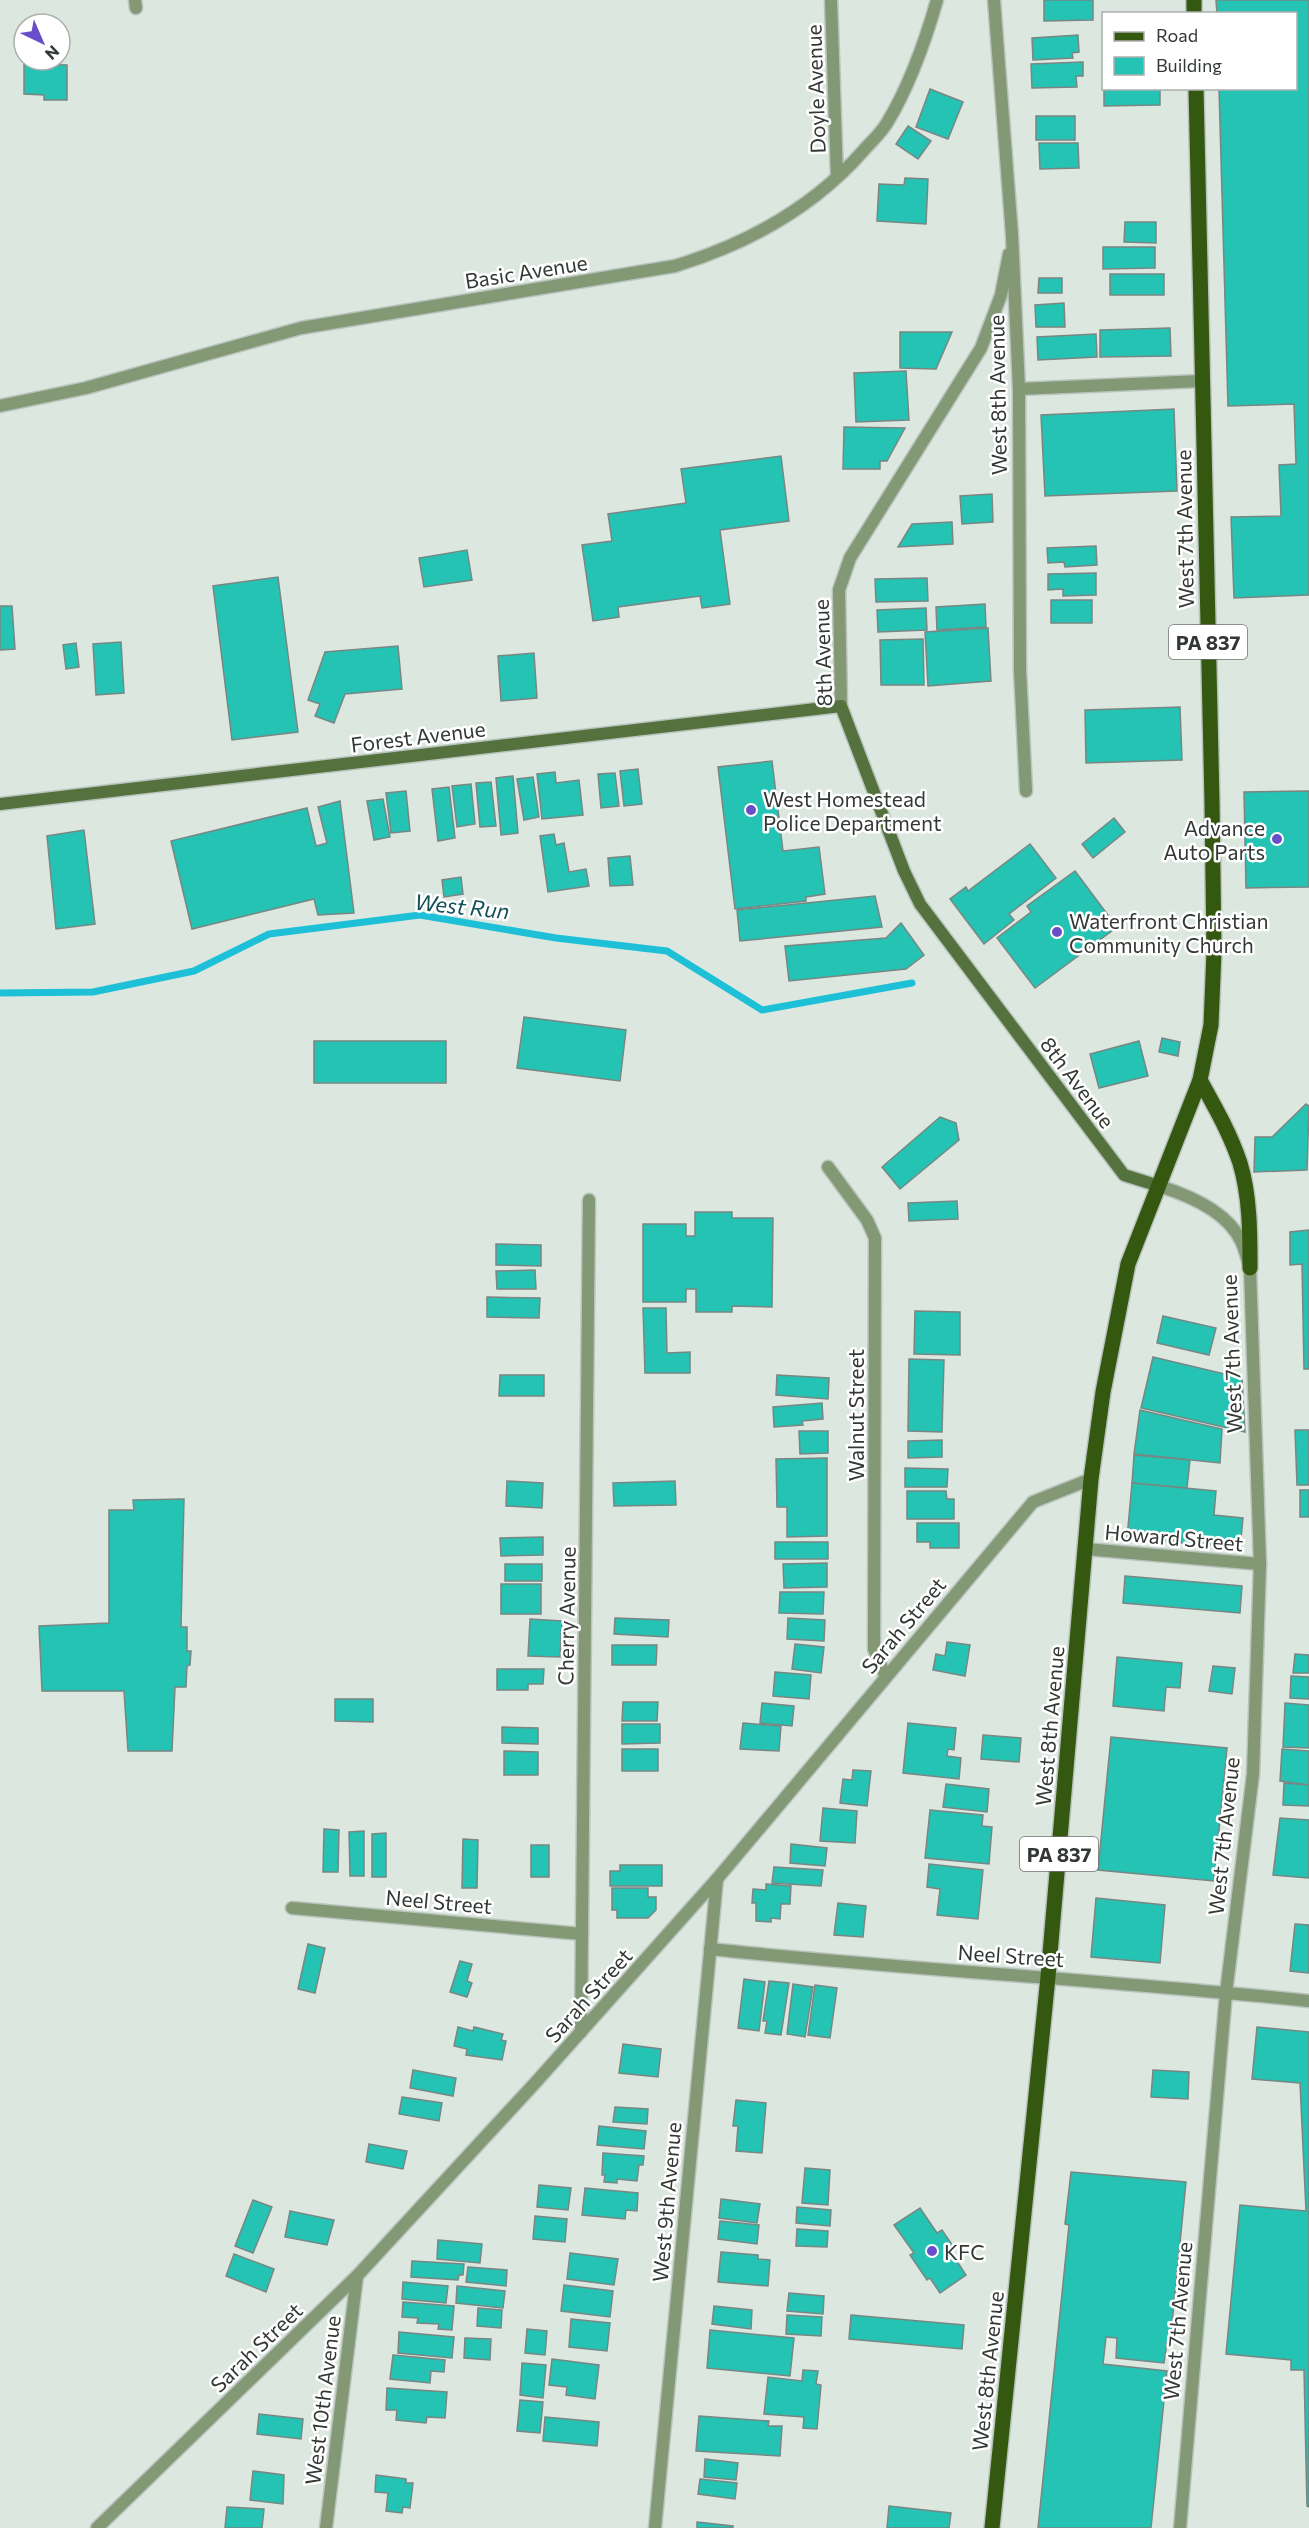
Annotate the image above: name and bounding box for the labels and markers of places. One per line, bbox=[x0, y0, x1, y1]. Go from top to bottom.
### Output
place label: West Homestead Police Department bbox=[763, 786, 942, 835]
marker: West Homestead Police Department bbox=[744, 803, 758, 817]
place label: Advance Auto Parts bbox=[1163, 815, 1265, 864]
marker: Advance Auto Parts bbox=[1270, 832, 1284, 846]
place label: Waterfront Christian Community Church bbox=[1069, 908, 1268, 957]
marker: Waterfront Christian Community Church bbox=[1050, 925, 1064, 939]
place label: KFC bbox=[944, 2239, 985, 2264]
marker: KFC bbox=[925, 2244, 939, 2258]

